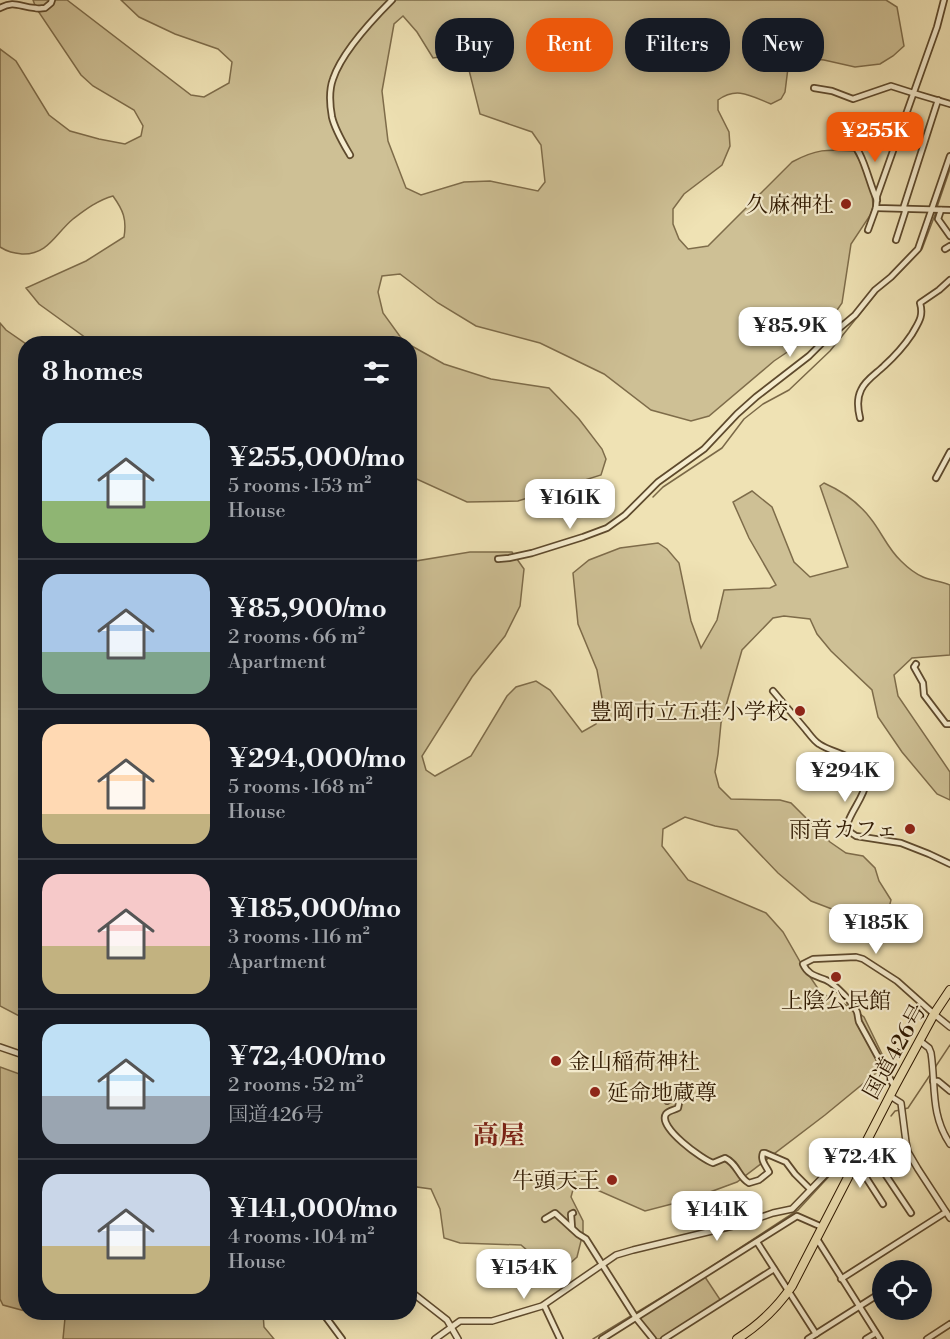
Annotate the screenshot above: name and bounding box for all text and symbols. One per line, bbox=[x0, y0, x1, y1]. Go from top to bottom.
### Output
chip: Buy bbox=[435, 18, 514, 72]
chip: Rent bbox=[526, 18, 613, 72]
chip: Filters bbox=[625, 18, 730, 72]
chip: New bbox=[742, 18, 824, 72]
pin: ¥255K bbox=[833, 112, 917, 163]
text: ¥255K bbox=[841, 119, 909, 144]
place label: 久麻神社 bbox=[746, 192, 834, 219]
marker: 久麻神社 bbox=[839, 197, 853, 211]
pin: ¥85.9K bbox=[741, 307, 839, 358]
text: ¥85.9K bbox=[753, 314, 827, 339]
text: 8 homes bbox=[42, 356, 143, 388]
icon: filters bbox=[360, 356, 393, 389]
text: ¥255,000/mo bbox=[228, 442, 405, 474]
icon: home bbox=[90, 447, 162, 519]
text: 5 rooms · 153 m² bbox=[228, 474, 371, 499]
pin: ¥161K bbox=[528, 479, 612, 530]
text: ¥161K bbox=[539, 486, 601, 511]
text: House bbox=[228, 499, 286, 524]
text: ¥85,900/mo bbox=[228, 593, 387, 625]
icon: home bbox=[90, 598, 162, 670]
text: 2 rooms · 66 m² bbox=[228, 625, 365, 650]
text: Apartment bbox=[228, 650, 326, 675]
place label: 豊岡市立五荘小学校 bbox=[590, 699, 788, 726]
marker: 豊岡市立五荘小学校 bbox=[793, 704, 807, 718]
text: ¥294,000/mo bbox=[228, 743, 406, 775]
icon: home bbox=[90, 748, 162, 820]
pin: ¥294K bbox=[803, 752, 887, 803]
text: ¥294K bbox=[810, 759, 880, 784]
text: 5 rooms · 168 m² bbox=[228, 775, 373, 800]
text: House bbox=[228, 800, 286, 825]
place label: 雨音カフェ bbox=[789, 817, 898, 844]
marker: 雨音カフェ bbox=[903, 822, 917, 836]
text: ¥185,000/mo bbox=[228, 893, 401, 925]
icon: home bbox=[90, 898, 162, 970]
pin: ¥185K bbox=[834, 904, 918, 955]
text: ¥185K bbox=[843, 911, 909, 936]
text: 3 rooms · 116 m² bbox=[228, 925, 370, 950]
text: Apartment bbox=[228, 950, 326, 975]
marker: 上陰公民館 bbox=[829, 970, 843, 984]
place label: 上陰公民館 bbox=[781, 988, 891, 1015]
street label: 国道426号 bbox=[858, 999, 933, 1104]
text: ¥72,400/mo bbox=[228, 1041, 386, 1073]
icon: home bbox=[90, 1048, 162, 1120]
place label: 金山稲荷神社 bbox=[568, 1049, 700, 1076]
marker: 金山稲荷神社 bbox=[549, 1054, 563, 1068]
text: 2 rooms · 52 m² bbox=[228, 1073, 363, 1098]
place label: 延命地蔵尊 bbox=[607, 1080, 717, 1107]
marker: 延命地蔵尊 bbox=[588, 1085, 602, 1099]
text: 国道426号 bbox=[228, 1103, 323, 1128]
district label: 高屋 bbox=[473, 1120, 525, 1152]
pin: ¥72.4K bbox=[811, 1138, 909, 1189]
text: ¥72.4K bbox=[823, 1145, 897, 1170]
place label: 牛頭天王 bbox=[512, 1168, 600, 1195]
marker: 牛頭天王 bbox=[605, 1173, 619, 1187]
pin: ¥141K bbox=[675, 1191, 759, 1242]
text: ¥141,000/mo bbox=[228, 1193, 398, 1225]
icon: home bbox=[90, 1198, 162, 1270]
text: ¥141K bbox=[685, 1198, 749, 1223]
text: 4 rooms · 104 m² bbox=[228, 1225, 375, 1250]
pin: ¥154K bbox=[482, 1249, 566, 1300]
text: House bbox=[228, 1250, 286, 1275]
text: ¥154K bbox=[490, 1256, 558, 1281]
map controls bbox=[872, 1260, 932, 1320]
button: locate bbox=[872, 1260, 932, 1320]

